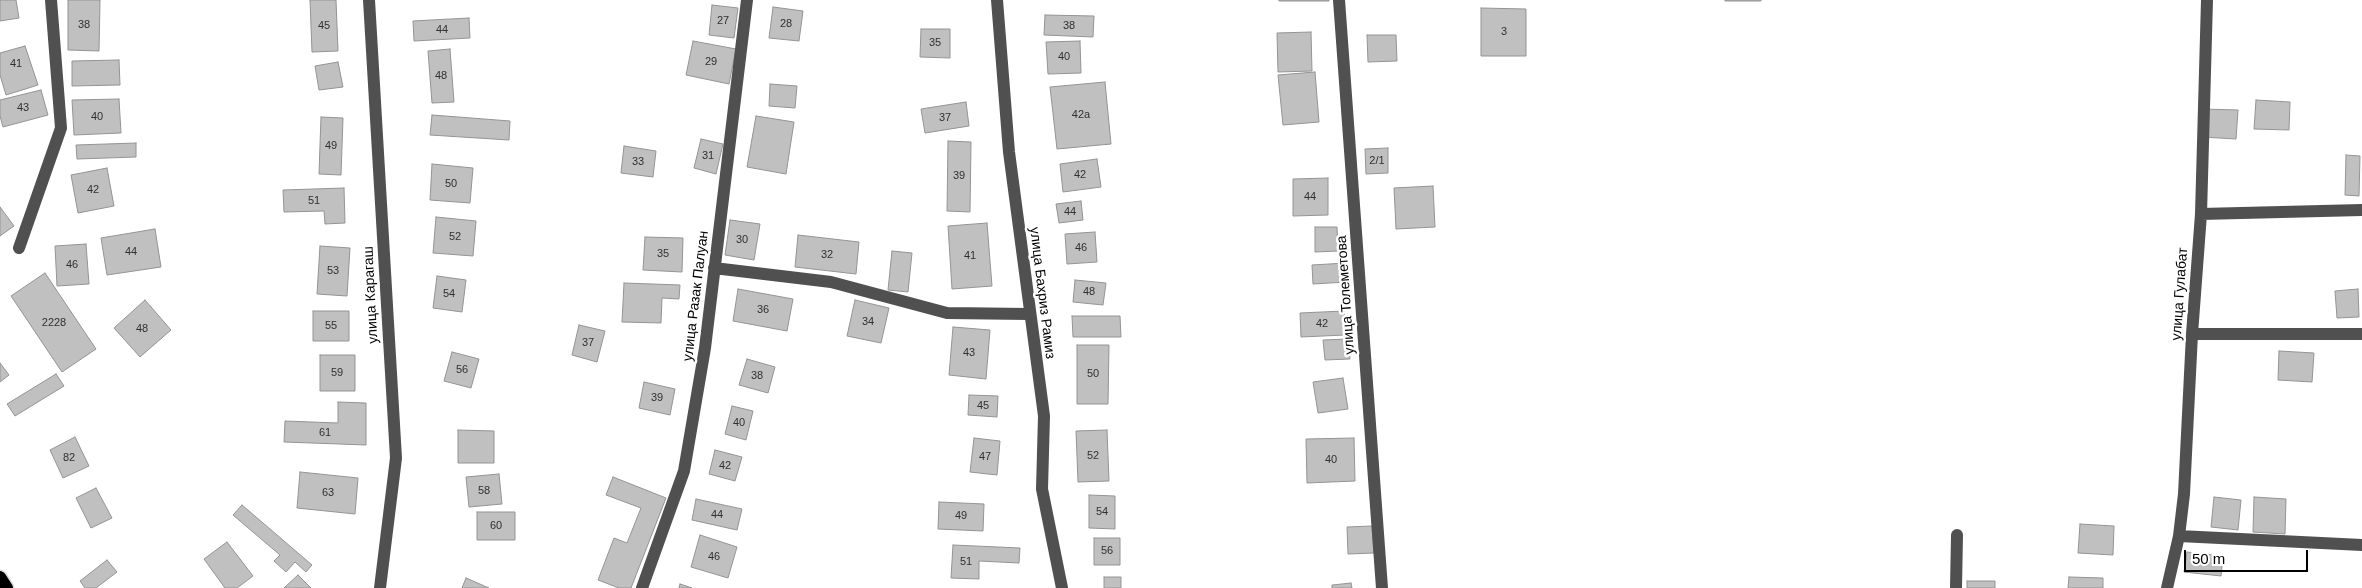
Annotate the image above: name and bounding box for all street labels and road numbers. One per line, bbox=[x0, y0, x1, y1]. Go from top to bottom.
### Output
street label: улица Бахриз Рамиз bbox=[1026, 226, 1058, 360]
street label: улица Разак Палуан bbox=[680, 230, 712, 362]
street label: улица Толеметова bbox=[1333, 235, 1359, 355]
street label: улица Карагаш bbox=[360, 246, 382, 344]
street label: улица Гулабат bbox=[2168, 247, 2192, 341]

